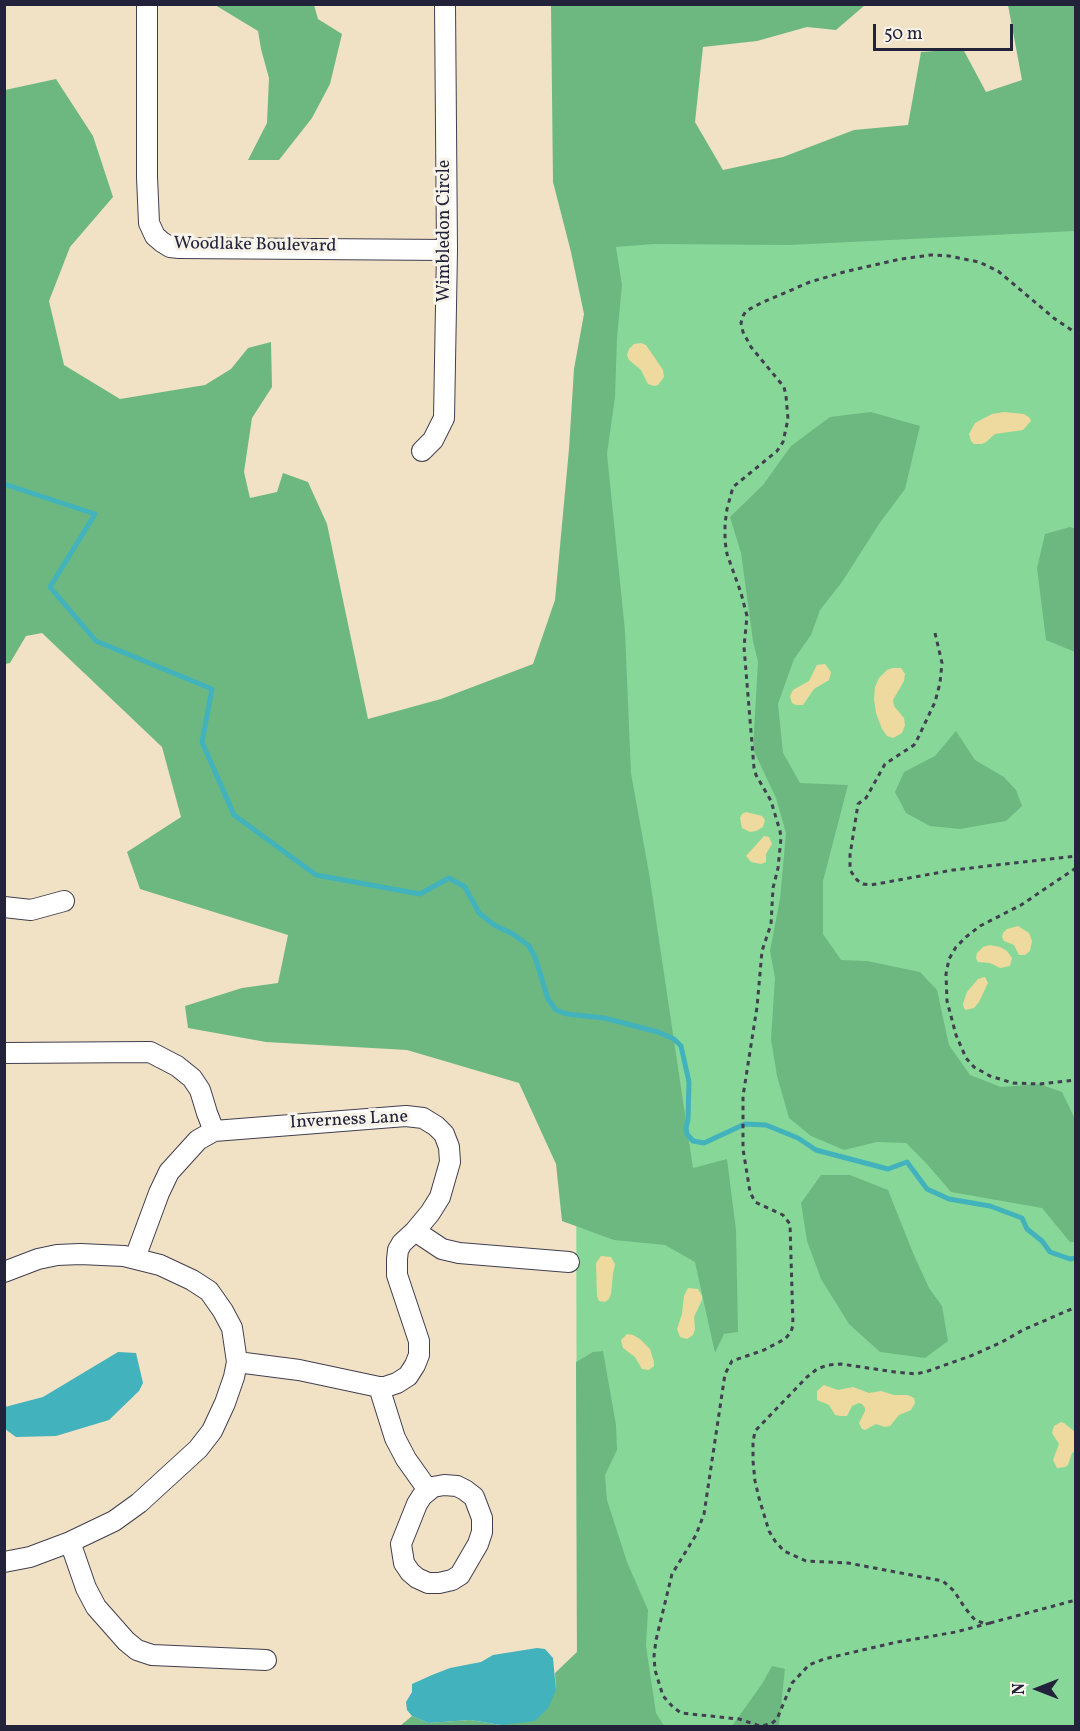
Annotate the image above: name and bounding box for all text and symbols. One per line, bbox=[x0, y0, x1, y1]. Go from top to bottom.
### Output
scale bar bbox=[876, 12, 1016, 50]
text: 50 m bbox=[884, 22, 923, 47]
street label: Wimbledon Circle bbox=[435, 160, 457, 302]
street label: Woodlake Boulevard bbox=[173, 234, 337, 258]
street label: Inverness Lane bbox=[289, 1107, 409, 1135]
north arrow bbox=[1008, 1659, 1068, 1719]
text: N bbox=[1009, 1683, 1031, 1695]

